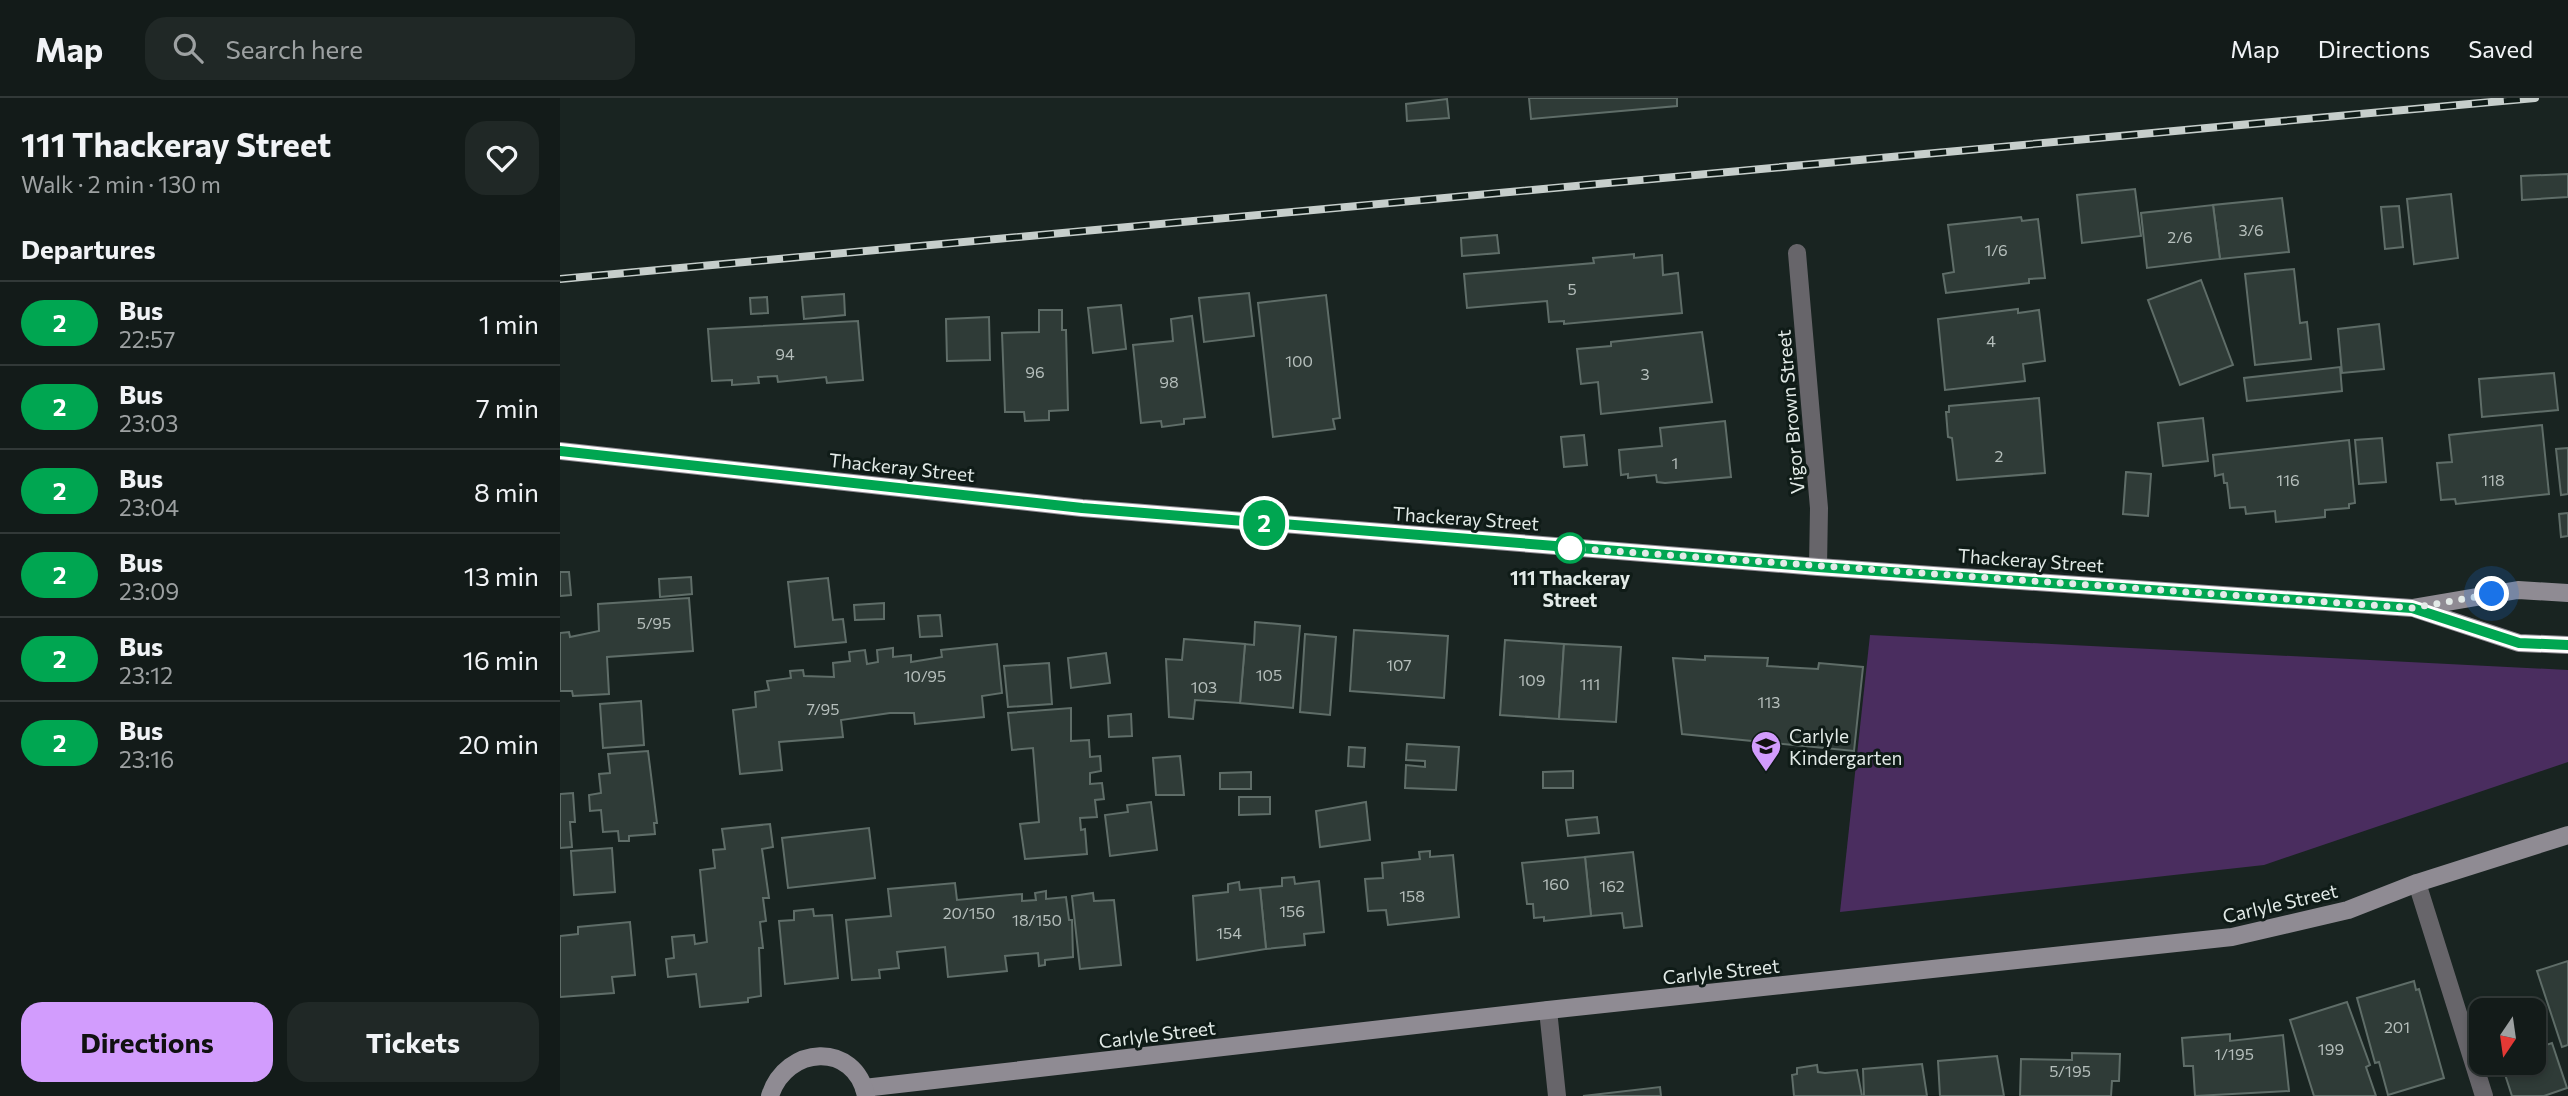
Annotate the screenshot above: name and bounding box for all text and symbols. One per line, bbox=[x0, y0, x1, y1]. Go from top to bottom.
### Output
search box bbox=[145, 17, 635, 80]
text: Map bbox=[35, 28, 103, 69]
icon: search bbox=[169, 29, 207, 67]
text: Search here bbox=[225, 33, 363, 64]
text: Map bbox=[2230, 34, 2280, 63]
text: Directions bbox=[2318, 34, 2430, 63]
text: Saved bbox=[2468, 34, 2533, 63]
button: heart bbox=[465, 121, 539, 195]
text: 111 Thackeray Street bbox=[21, 123, 331, 164]
text: Walk · 2 min · 130 m bbox=[21, 170, 221, 198]
house number: 3/6 bbox=[2238, 220, 2264, 239]
house number: 2/6 bbox=[2167, 227, 2193, 246]
text: Departures bbox=[21, 233, 156, 264]
house number: 1/6 bbox=[1984, 240, 2008, 259]
house number: 5 bbox=[1567, 279, 1577, 298]
text: Bus bbox=[119, 294, 163, 325]
text: 2 bbox=[53, 308, 66, 337]
text: 1 min bbox=[479, 308, 539, 339]
text: 22:57 bbox=[119, 325, 175, 353]
street label: Vigor Brown Street bbox=[1771, 329, 1809, 495]
house number: 4 bbox=[1986, 331, 1996, 350]
house number: 94 bbox=[775, 344, 795, 363]
house number: 100 bbox=[1285, 351, 1313, 370]
house number: 96 bbox=[1025, 362, 1045, 381]
house number: 3 bbox=[1640, 364, 1650, 383]
house number: 98 bbox=[1159, 372, 1179, 391]
text: Bus bbox=[119, 378, 163, 409]
text: 2 bbox=[53, 392, 66, 421]
text: 7 min bbox=[476, 392, 539, 423]
text: 23:03 bbox=[119, 409, 178, 437]
house number: 2 bbox=[1995, 446, 2004, 465]
street label: Thackeray Street bbox=[828, 448, 976, 486]
house number: 1 bbox=[1672, 453, 1678, 472]
text: Bus bbox=[119, 462, 163, 493]
house number: 116 bbox=[2276, 470, 2300, 489]
house number: 118 bbox=[2481, 470, 2505, 489]
text: 2 bbox=[53, 476, 66, 505]
text: 8 min bbox=[474, 476, 539, 507]
text: 23:04 bbox=[119, 493, 179, 521]
line badge: 2 bbox=[1241, 500, 1287, 546]
street label: Thackeray Street bbox=[1392, 501, 1540, 535]
text: 2 bbox=[1257, 508, 1271, 537]
marker: 111 Thackeray Street bbox=[1555, 533, 1585, 563]
street label: Thackeray Street bbox=[1957, 543, 2105, 577]
text: Bus bbox=[119, 546, 163, 577]
text: 2 bbox=[53, 560, 66, 589]
text: 13 min bbox=[464, 560, 539, 591]
place label: 111 Thackeray Street bbox=[1510, 566, 1631, 611]
your location bbox=[2474, 576, 2509, 611]
text: 23:09 bbox=[119, 577, 179, 605]
house number: 5/95 bbox=[637, 613, 671, 632]
text: Bus bbox=[119, 630, 163, 661]
text: 2 bbox=[53, 644, 66, 673]
text: 16 min bbox=[463, 644, 539, 675]
house number: 107 bbox=[1386, 655, 1412, 674]
text: 23:12 bbox=[119, 661, 173, 689]
house number: 105 bbox=[1256, 665, 1282, 684]
house number: 10/95 bbox=[904, 666, 946, 685]
house number: 109 bbox=[1519, 670, 1546, 689]
house number: 111 bbox=[1580, 674, 1600, 693]
house number: 103 bbox=[1191, 677, 1217, 696]
house number: 113 bbox=[1758, 692, 1780, 711]
house number: 7/95 bbox=[807, 699, 839, 718]
text: Bus bbox=[119, 714, 163, 745]
place label: Carlyle Kindergarten bbox=[1789, 724, 1902, 769]
text: 2 bbox=[53, 728, 66, 757]
text: 20 min bbox=[458, 728, 539, 759]
school or university icon: Carlyle Kindergarten bbox=[1749, 729, 1783, 773]
text: 23:16 bbox=[119, 745, 174, 773]
house number: 160 bbox=[1543, 874, 1570, 893]
house number: 162 bbox=[1599, 876, 1625, 895]
street label: Carlyle Street bbox=[2220, 879, 2340, 927]
house number: 158 bbox=[1399, 886, 1425, 905]
house number: 156 bbox=[1279, 901, 1305, 920]
house number: 20/150 bbox=[943, 903, 995, 922]
house number: 18/150 bbox=[1012, 910, 1062, 929]
house number: 154 bbox=[1216, 923, 1242, 942]
street label: Carlyle Street bbox=[1661, 953, 1781, 989]
north arrow bbox=[2469, 998, 2546, 1074]
map controls bbox=[2469, 998, 2546, 1075]
button: Directions bbox=[21, 1002, 273, 1082]
button: Tickets bbox=[287, 1002, 539, 1082]
street label: Carlyle Street bbox=[1097, 1015, 1217, 1053]
house number: 201 bbox=[2384, 1017, 2410, 1036]
house number: 199 bbox=[2318, 1039, 2344, 1058]
house number: 1/195 bbox=[2214, 1044, 2254, 1063]
house number: 5/195 bbox=[2049, 1061, 2091, 1080]

